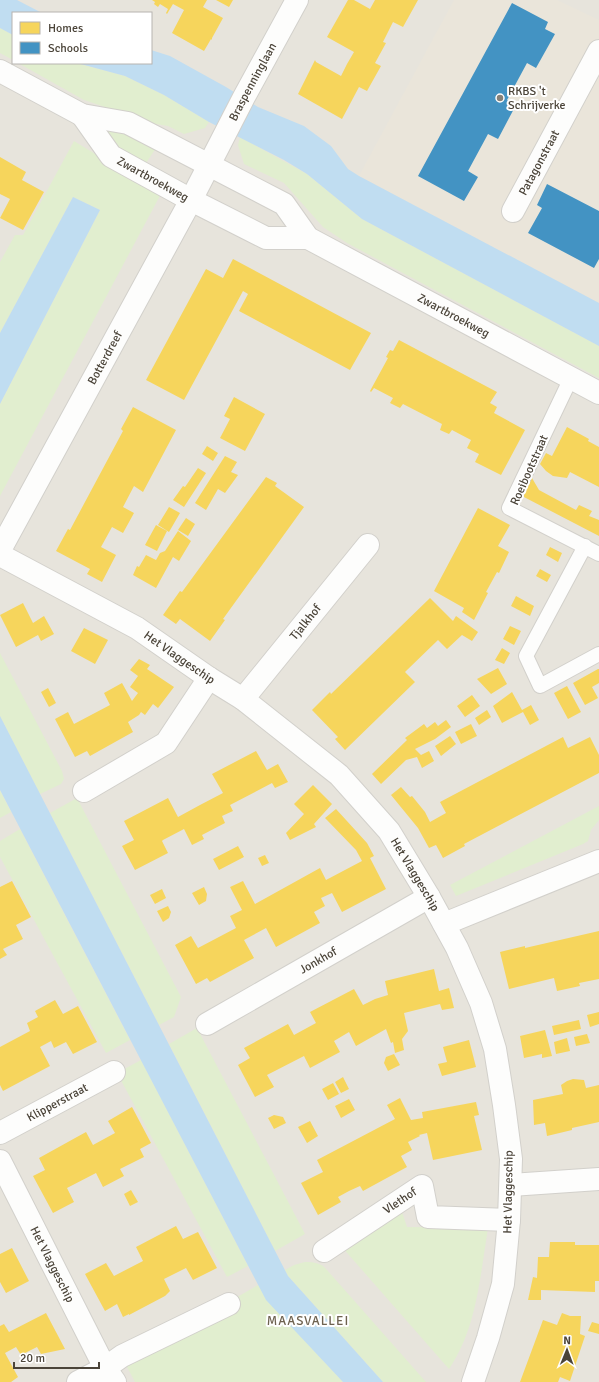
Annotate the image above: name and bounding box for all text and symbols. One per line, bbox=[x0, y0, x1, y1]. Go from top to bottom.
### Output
legend bbox=[12, 12, 152, 64]
text: Homes bbox=[48, 21, 83, 36]
street label: Braspenninglaan bbox=[226, 40, 280, 124]
text: Schools bbox=[48, 41, 88, 56]
place label: RKBS 't Schrijverke bbox=[508, 84, 565, 113]
marker: RKBS 't Schrijverke bbox=[495, 93, 505, 103]
street label: Patagonstraat bbox=[516, 128, 563, 198]
street label: Zwartbroekweg bbox=[114, 154, 191, 205]
street label: Zwartbroekweg bbox=[415, 291, 492, 341]
street label: Botterdreef bbox=[85, 328, 126, 387]
street label: Roeibootstraat bbox=[507, 433, 552, 508]
street label: Tjalkhof bbox=[287, 601, 325, 643]
street label: Het Vlaggeschip bbox=[141, 628, 218, 688]
street label: Het Vlaggeschip bbox=[387, 835, 442, 914]
street label: Jonkhof bbox=[297, 944, 341, 978]
street label: Klipperstraat bbox=[24, 1080, 91, 1125]
street label: Het Vlaggeschip bbox=[500, 1150, 517, 1234]
street label: Vlethof bbox=[380, 1184, 421, 1218]
street label: Het Vlaggeschip bbox=[27, 1224, 78, 1305]
district label: MAASVALLEI bbox=[267, 1313, 349, 1329]
north arrow bbox=[547, 1330, 587, 1370]
text: N bbox=[563, 1334, 571, 1347]
scale bar bbox=[14, 1344, 99, 1370]
text: 20 m bbox=[20, 1351, 45, 1366]

